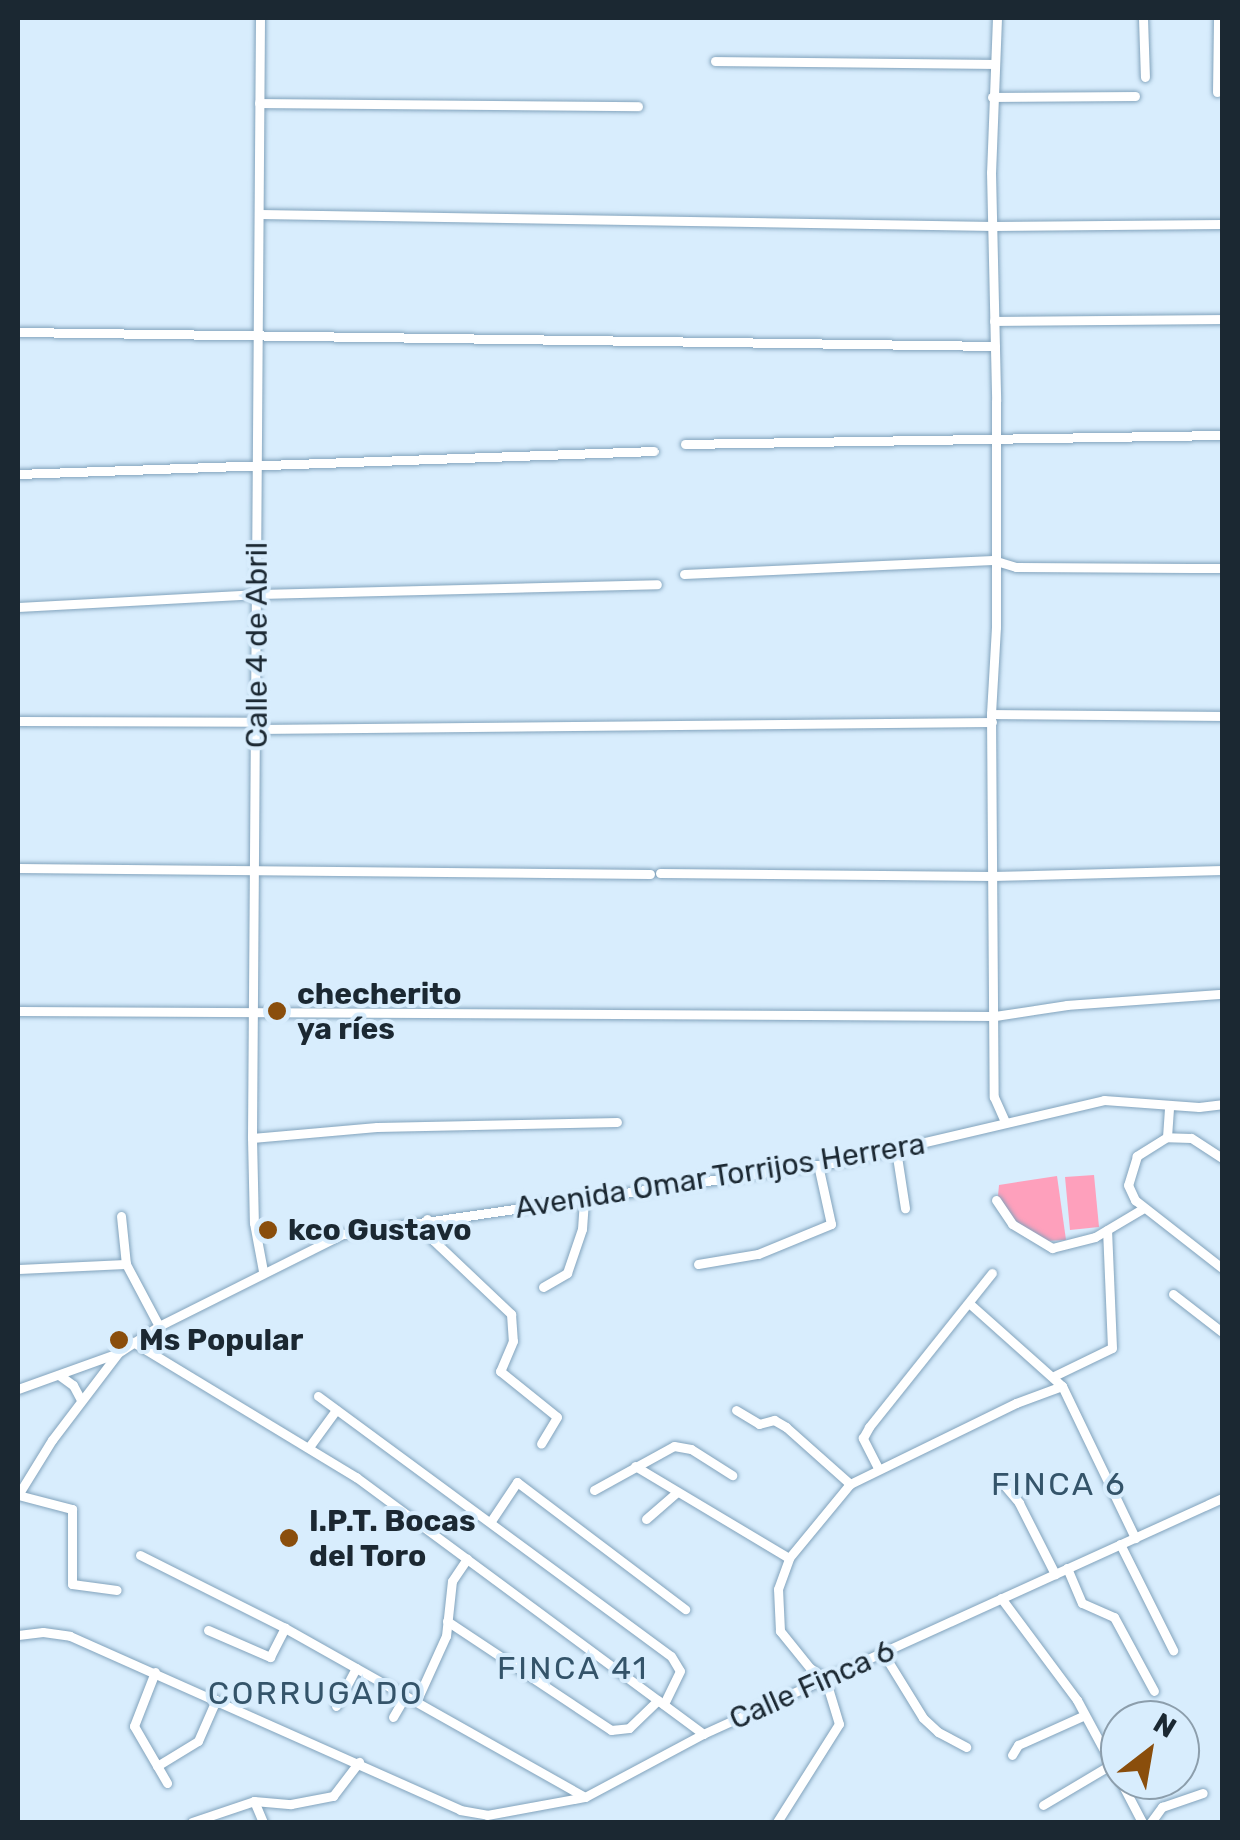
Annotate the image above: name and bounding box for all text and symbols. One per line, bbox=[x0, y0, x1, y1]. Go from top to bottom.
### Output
street label: Calle 4 de Abril bbox=[239, 541, 275, 749]
place label: checherito ya ríes bbox=[297, 976, 462, 1046]
marker: checherito ya ríes bbox=[266, 1000, 288, 1022]
street label: Avenida Omar Torrijos Herrera bbox=[512, 1126, 928, 1226]
place label: kco Gustavo bbox=[288, 1212, 471, 1248]
marker: kco Gustavo bbox=[257, 1219, 279, 1241]
place label: Ms Popular bbox=[139, 1322, 303, 1358]
marker: Ms Popular bbox=[108, 1329, 130, 1351]
district label: FINCA 6 bbox=[991, 1465, 1127, 1503]
place label: I.P.T. Bocas del Toro bbox=[309, 1503, 476, 1574]
marker: I.P.T. Bocas del Toro bbox=[278, 1527, 300, 1549]
street label: Calle Finca 6 bbox=[724, 1633, 900, 1737]
district label: FINCA 41 bbox=[497, 1649, 649, 1687]
district label: CORRUGADO bbox=[208, 1674, 424, 1712]
north arrow bbox=[1100, 1700, 1200, 1800]
text: N bbox=[1148, 1706, 1182, 1745]

